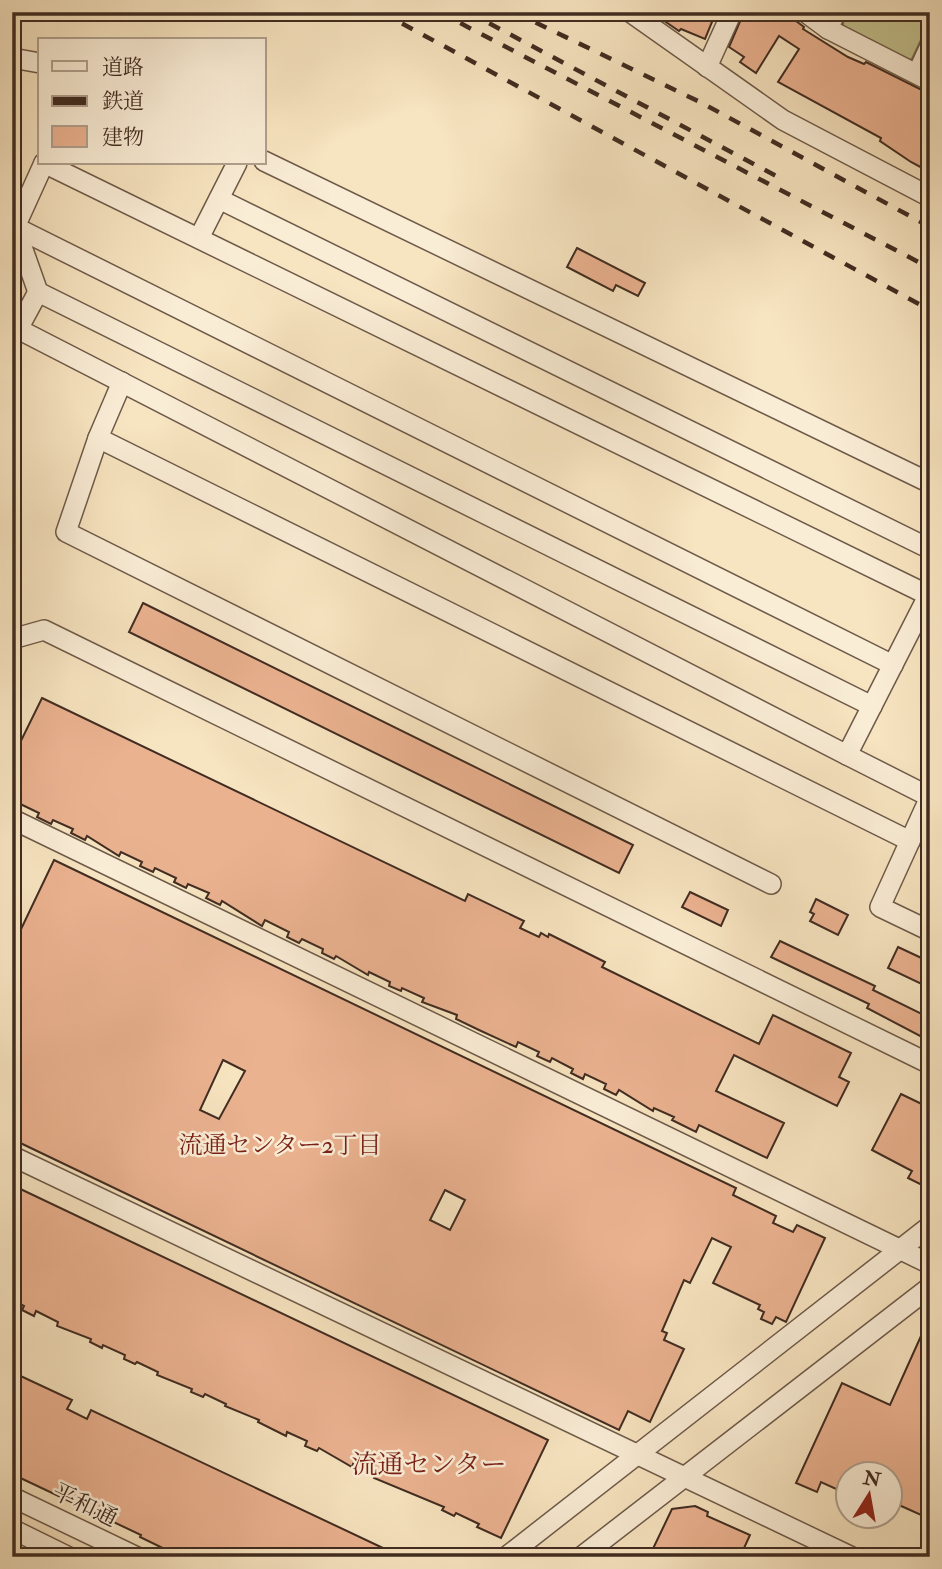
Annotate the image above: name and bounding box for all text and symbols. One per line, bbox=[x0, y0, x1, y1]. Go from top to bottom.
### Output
legend bbox=[38, 38, 266, 164]
text: 道路 bbox=[102, 54, 144, 81]
text: 鉄道 bbox=[102, 88, 144, 115]
text: 建物 bbox=[102, 124, 144, 151]
district label: 流通センター2丁目 bbox=[178, 1130, 382, 1161]
district label: 流通センター bbox=[352, 1449, 506, 1481]
north arrow bbox=[834, 1460, 904, 1530]
text: N bbox=[860, 1466, 884, 1493]
street label: 平和通 bbox=[48, 1477, 122, 1533]

